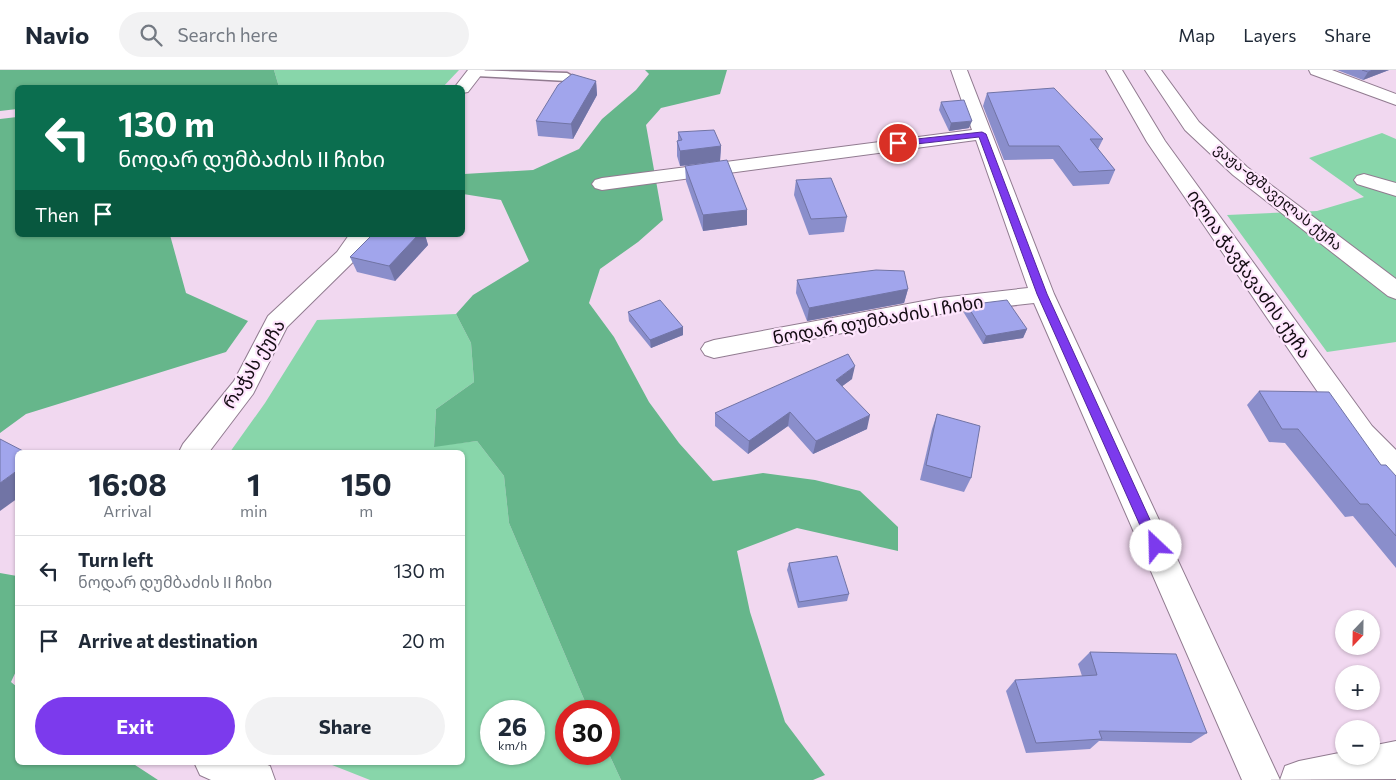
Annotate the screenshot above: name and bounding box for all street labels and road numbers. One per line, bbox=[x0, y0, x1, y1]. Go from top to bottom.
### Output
street label: ვაჟა-ფშაველას ქუჩა bbox=[1210, 139, 1346, 254]
street label: ილია ჭავჭავაძის ქუჩა bbox=[1182, 185, 1316, 363]
street label: ნოდარ დუმბაძის I ჩიხი bbox=[771, 290, 985, 349]
street label: რაჭას ქუჩა bbox=[217, 315, 290, 413]

